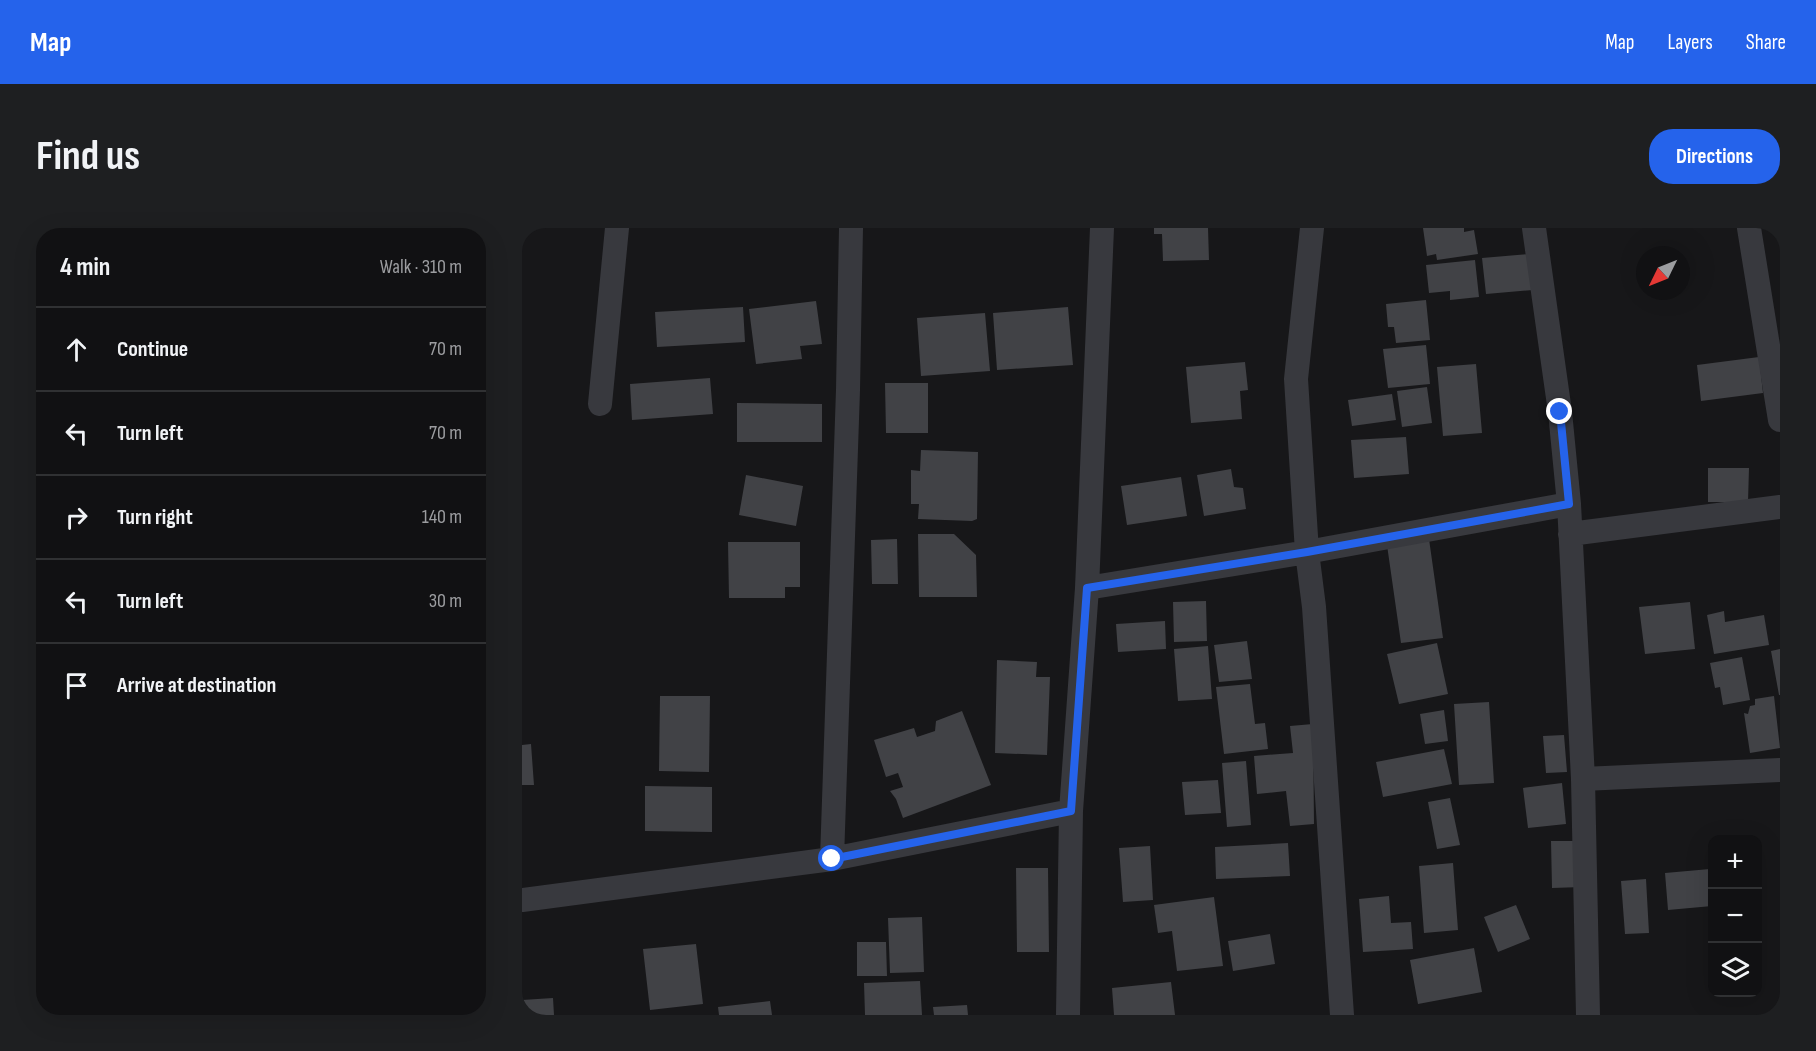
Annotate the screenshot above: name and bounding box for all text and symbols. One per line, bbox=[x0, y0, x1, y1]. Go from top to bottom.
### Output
text: Map bbox=[30, 26, 71, 59]
text: Map bbox=[1605, 30, 1634, 55]
text: Layers bbox=[1667, 30, 1713, 55]
text: Share bbox=[1746, 30, 1786, 55]
button: Directions bbox=[1649, 129, 1780, 184]
text: Find us bbox=[36, 131, 140, 182]
north arrow bbox=[1636, 246, 1690, 300]
text: 4 min bbox=[60, 252, 110, 283]
text: Walk · 310 m bbox=[380, 255, 462, 279]
icon: ahead bbox=[60, 333, 93, 366]
text: Continue bbox=[117, 336, 188, 363]
text: 70 m bbox=[429, 337, 462, 361]
route end bbox=[1546, 398, 1572, 424]
icon: left bbox=[60, 417, 93, 450]
text: Turn left bbox=[117, 420, 183, 447]
text: 70 m bbox=[429, 421, 462, 445]
icon: right bbox=[60, 501, 93, 534]
text: Turn right bbox=[117, 504, 193, 531]
text: 140 m bbox=[422, 505, 462, 529]
icon: left bbox=[60, 585, 93, 618]
text: Turn left bbox=[117, 588, 183, 615]
text: 30 m bbox=[429, 589, 462, 613]
icon: arrive bbox=[60, 669, 93, 702]
text: Arrive at destination bbox=[117, 672, 276, 699]
map controls bbox=[1708, 835, 1762, 997]
button: + bbox=[1708, 835, 1762, 889]
route start bbox=[818, 845, 844, 871]
button: − bbox=[1708, 889, 1762, 943]
button: layers bbox=[1708, 943, 1762, 997]

